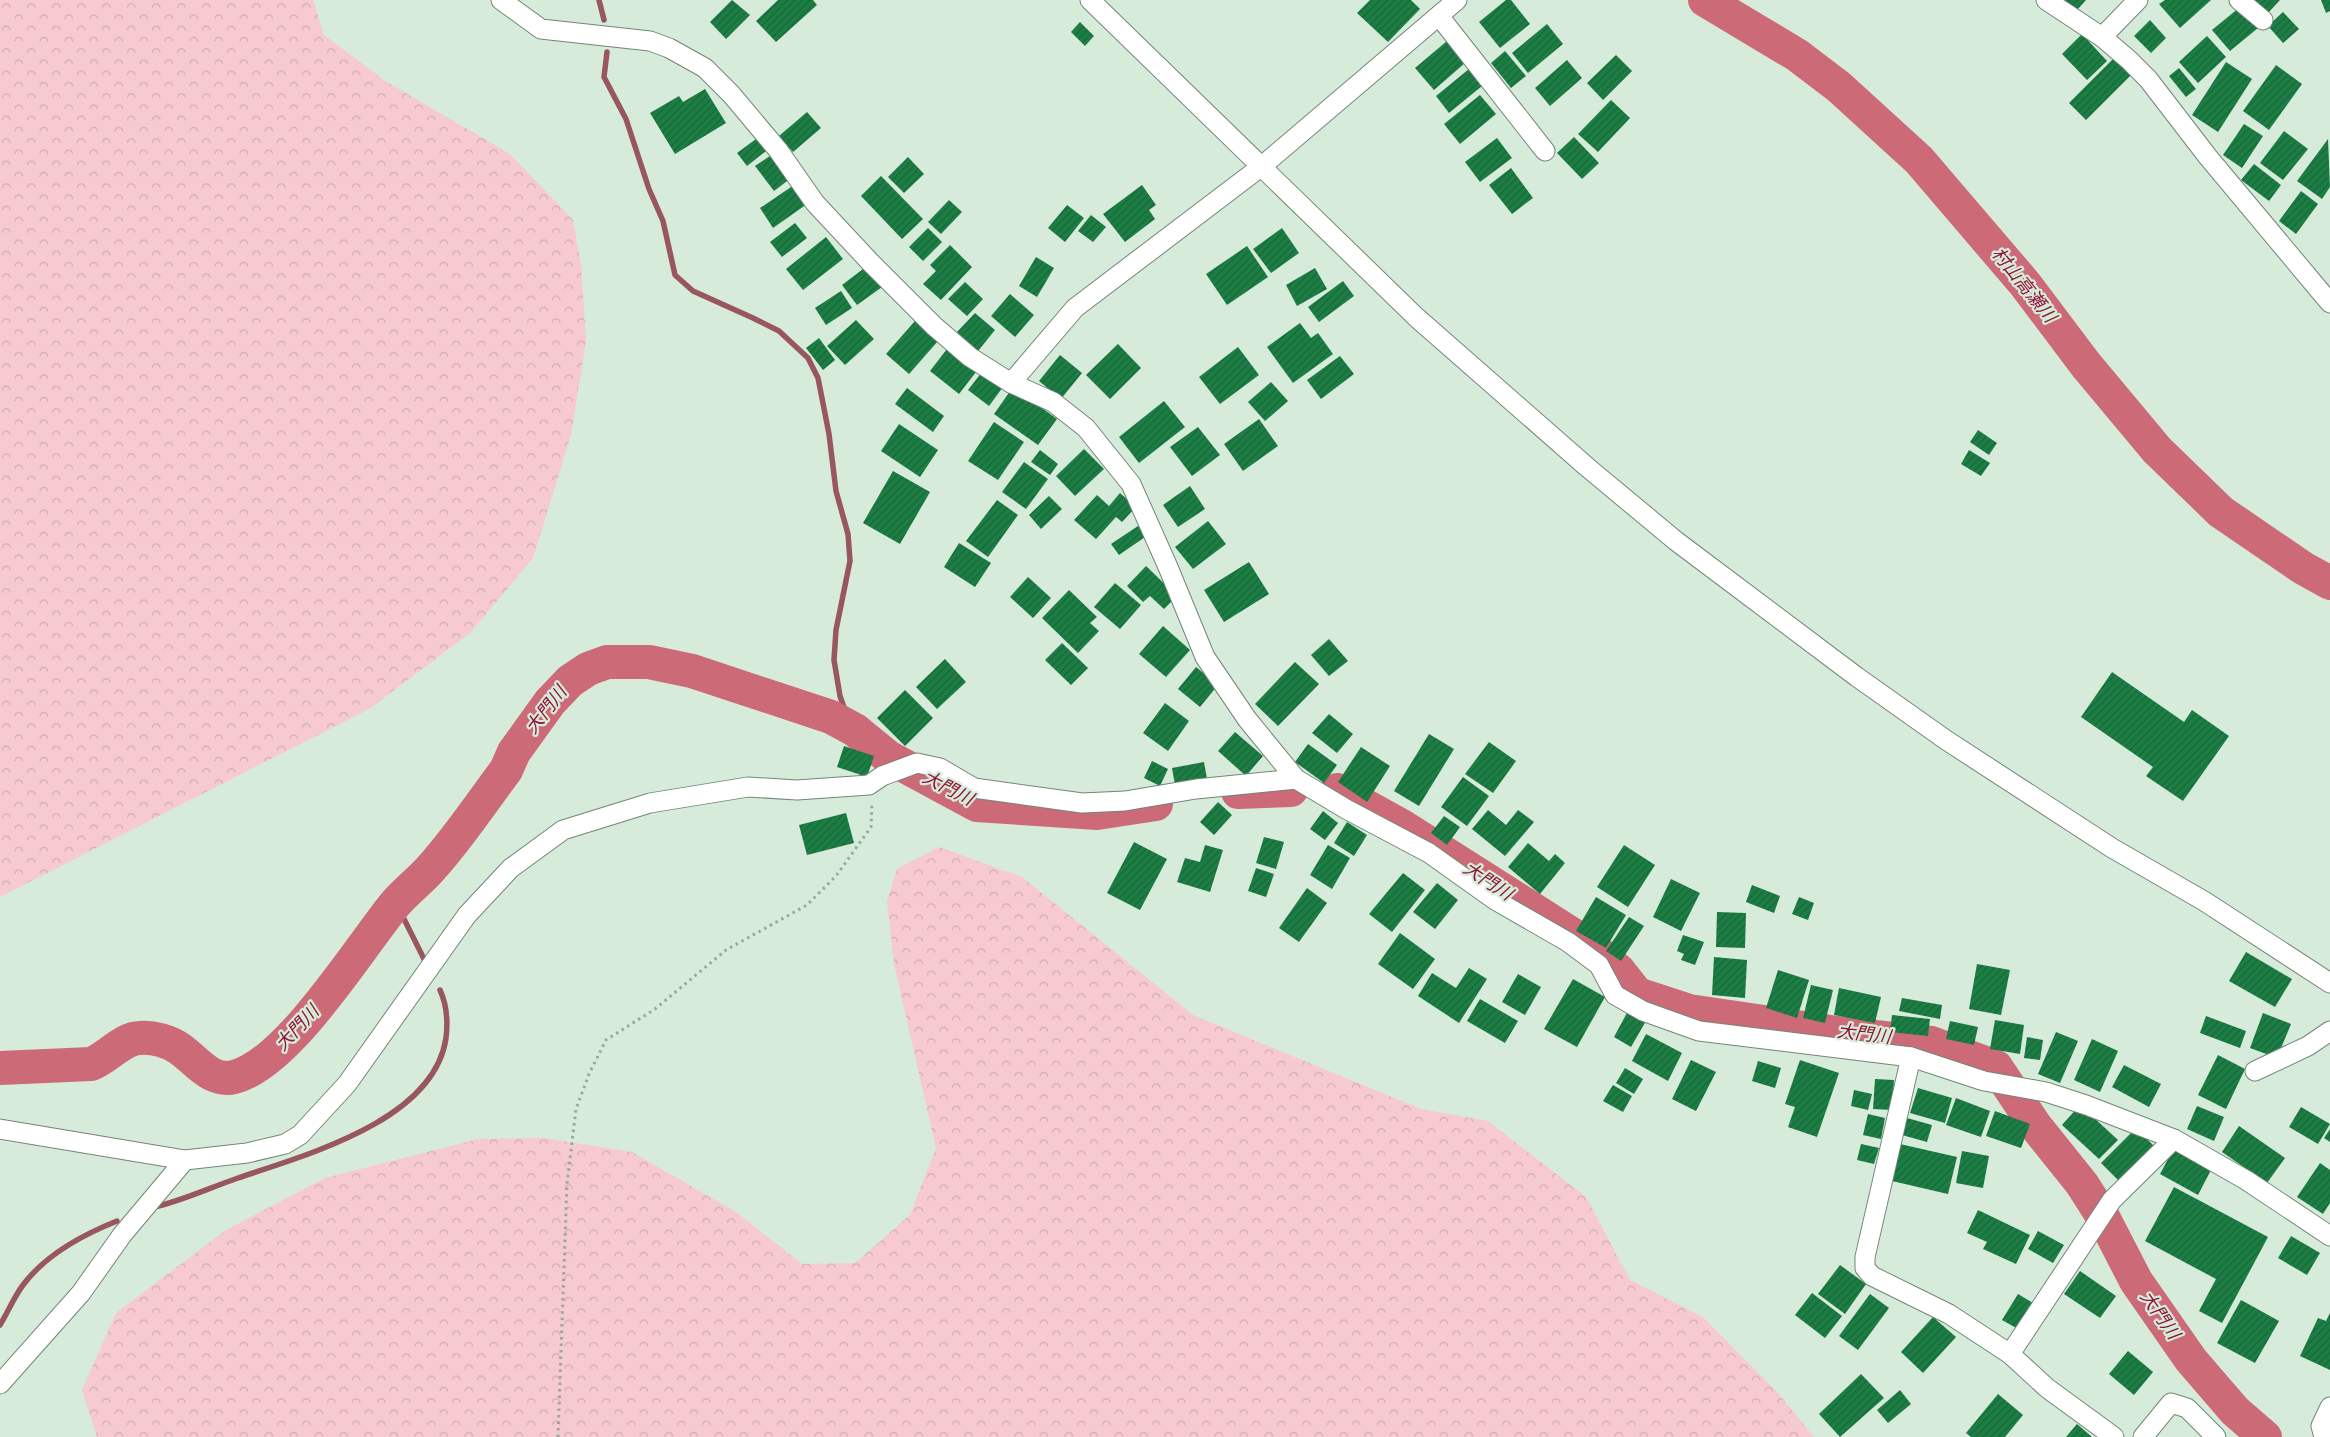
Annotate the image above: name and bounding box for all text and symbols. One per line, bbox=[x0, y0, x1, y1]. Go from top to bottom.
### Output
water label: 村山高瀬川 bbox=[1987, 242, 2064, 328]
water label: 大門川 bbox=[519, 679, 573, 738]
water label: 大門川 bbox=[919, 764, 980, 811]
water label: 大門川 bbox=[1459, 855, 1519, 906]
water label: 大門川 bbox=[269, 998, 325, 1055]
water label: 大門川 bbox=[1836, 1018, 1894, 1048]
water label: 大門川 bbox=[2136, 1285, 2187, 1345]

